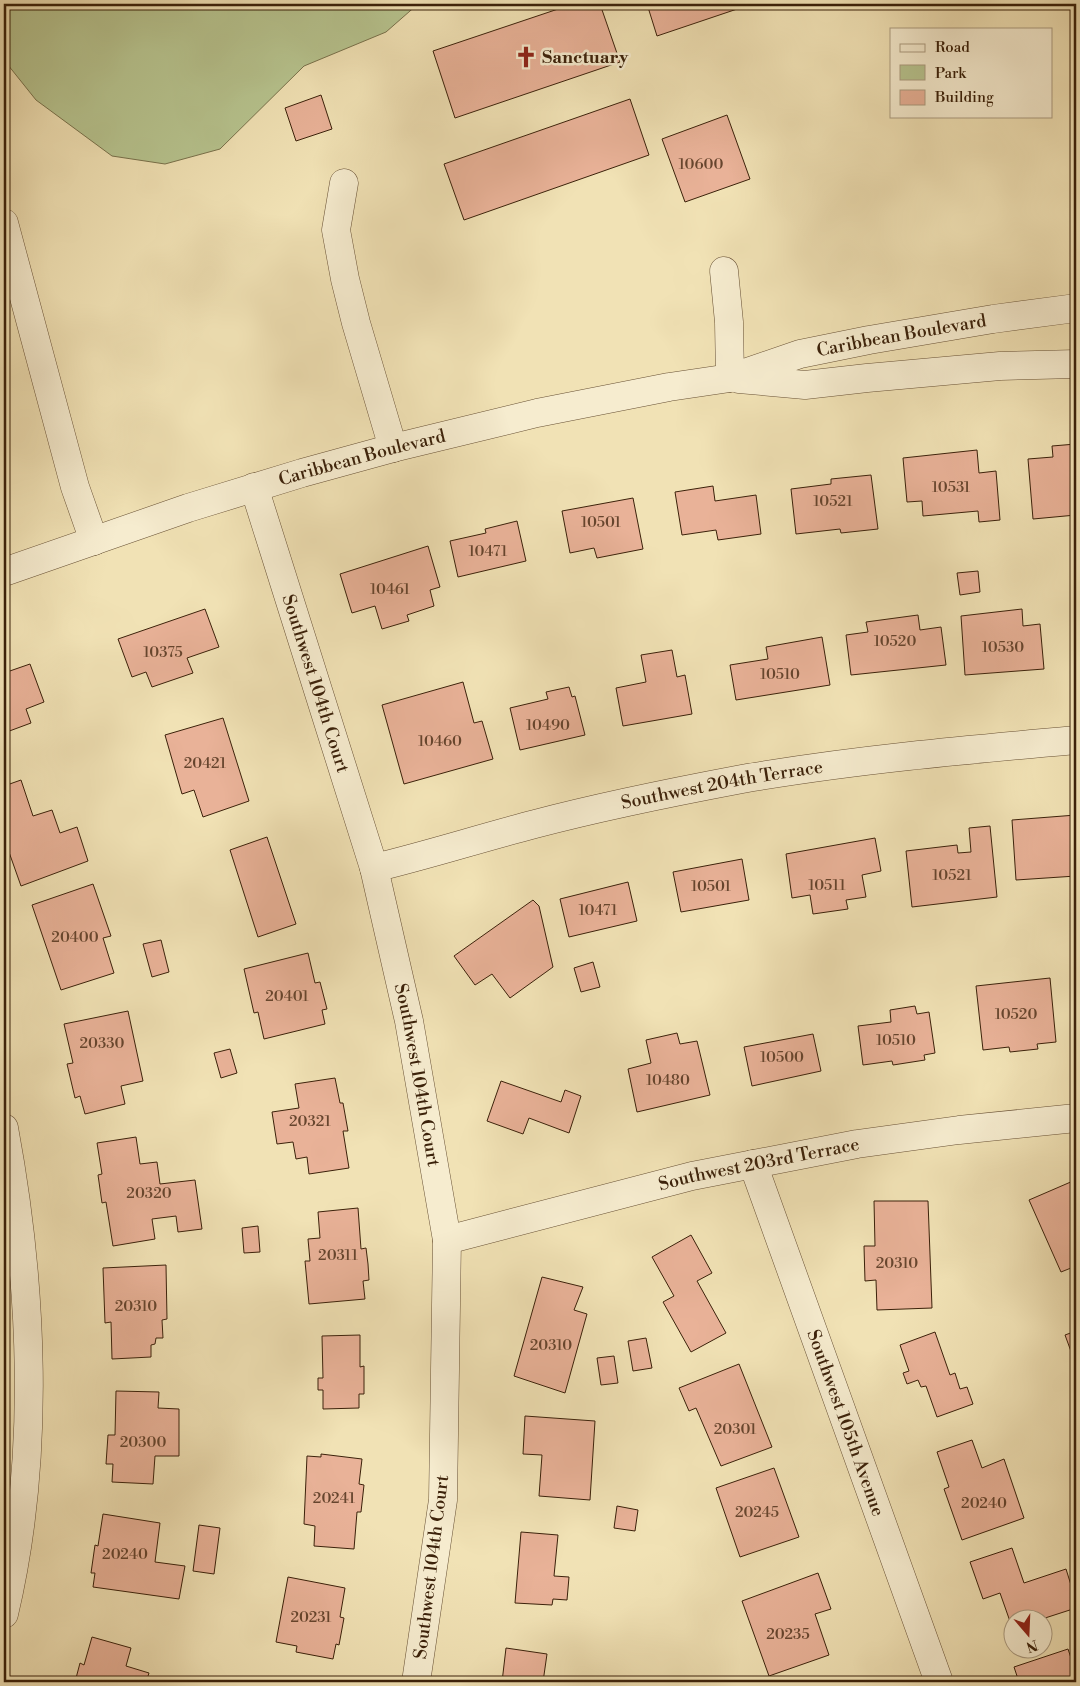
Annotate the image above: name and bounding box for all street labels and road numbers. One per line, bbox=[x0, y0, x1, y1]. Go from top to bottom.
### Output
street label: Caribbean Boulevard bbox=[815, 309, 989, 362]
street label: Caribbean Boulevard bbox=[276, 424, 449, 492]
street label: Southwest 104th Court bbox=[277, 592, 354, 776]
street label: Southwest 204th Terrace bbox=[619, 756, 824, 815]
street label: Southwest 104th Court bbox=[389, 981, 445, 1169]
street label: Southwest 203rd Terrace bbox=[656, 1133, 861, 1196]
street label: Southwest 105th Avenue bbox=[801, 1326, 890, 1520]
street label: Southwest 104th Court bbox=[409, 1473, 454, 1661]

